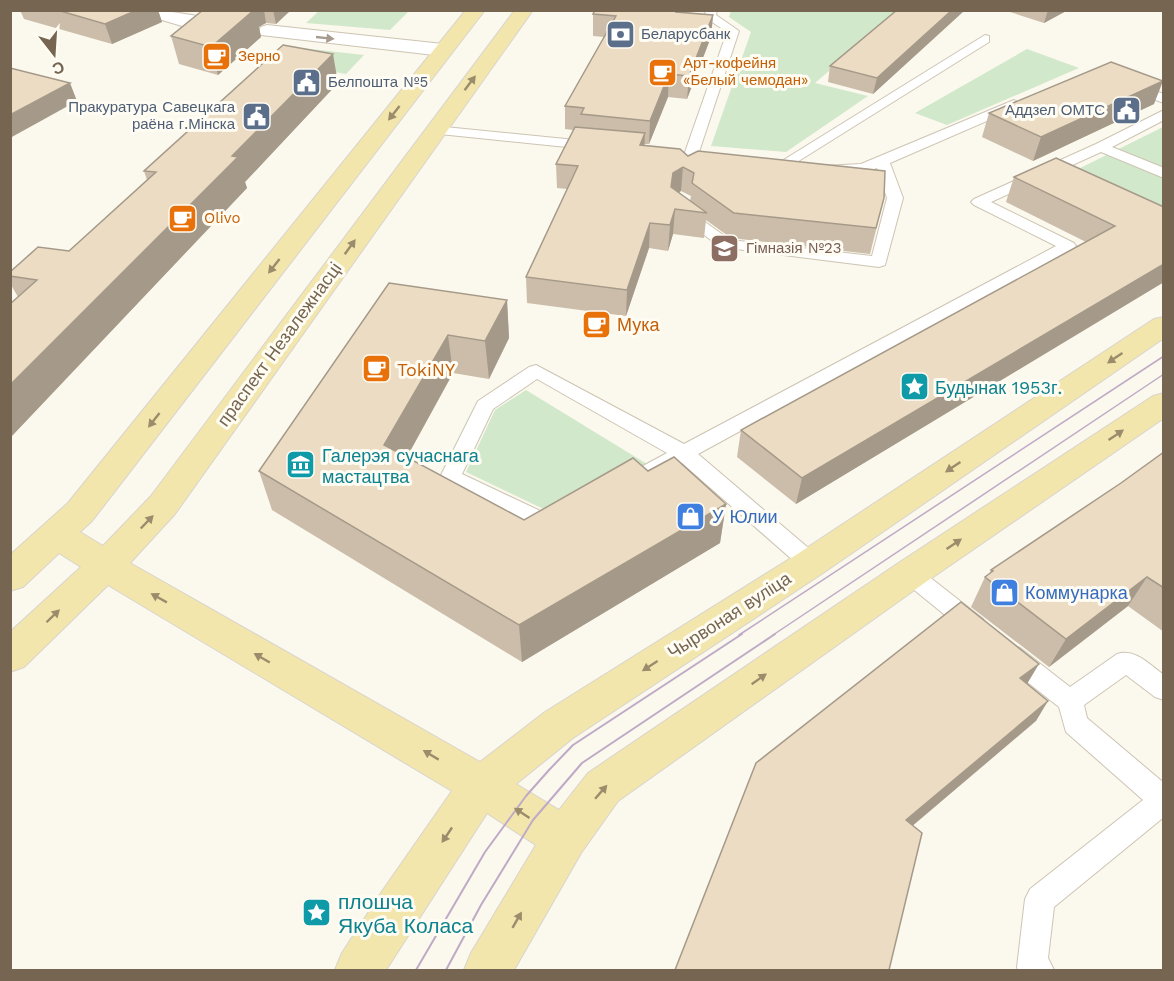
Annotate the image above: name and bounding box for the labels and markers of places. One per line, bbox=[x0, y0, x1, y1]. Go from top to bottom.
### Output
bank icon: Беларусбанк bbox=[604, 18, 636, 50]
place label: Беларусбанк bbox=[641, 25, 731, 43]
cafe icon: Зерно bbox=[201, 40, 233, 72]
place label: Зерно bbox=[238, 47, 280, 65]
place label: Арт-кофейня «Белый чемодан» bbox=[683, 54, 808, 89]
cafe icon: Арт-кофейня «Белый чемодан» bbox=[646, 56, 678, 88]
public building icon: Белпошта №5 bbox=[291, 66, 323, 98]
place label: Белпошта №5 bbox=[328, 73, 428, 91]
public building icon: Аддзел ОМТС bbox=[1110, 94, 1142, 126]
place label: Пракуратура Савецкага раёна г.Мінска bbox=[68, 98, 236, 133]
public building icon: Пракуратура Савецкага раёна г.Мінска bbox=[240, 100, 272, 132]
place label: Аддзел ОМТС bbox=[1005, 101, 1105, 119]
cafe icon: Olivo bbox=[167, 202, 199, 234]
place label: Olivo bbox=[204, 209, 241, 227]
school or university icon: Гімназія №23 bbox=[709, 232, 741, 264]
place label: Гімназія №23 bbox=[746, 239, 842, 257]
cafe icon: Мука bbox=[580, 308, 612, 340]
place label: Мука bbox=[617, 314, 660, 335]
cafe icon: TokiNY bbox=[360, 353, 392, 385]
place label: TokiNY bbox=[397, 359, 456, 380]
place icon: Будынак 1953г. bbox=[898, 371, 930, 403]
place label: Будынак 1953г. bbox=[935, 377, 1062, 398]
place label: Галерэя сучаснага мастацтва bbox=[322, 445, 480, 487]
museum icon: Галерэя сучаснага мастацтва bbox=[285, 449, 317, 481]
shop icon: У Юлии bbox=[675, 500, 707, 532]
place label: У Юлии bbox=[712, 506, 778, 527]
shop icon: Коммунарка bbox=[988, 576, 1020, 608]
place label: Коммунарка bbox=[1025, 582, 1129, 603]
place label: плошча Якуба Коласа bbox=[338, 889, 474, 938]
place icon: плошча Якуба Коласа bbox=[301, 897, 333, 929]

